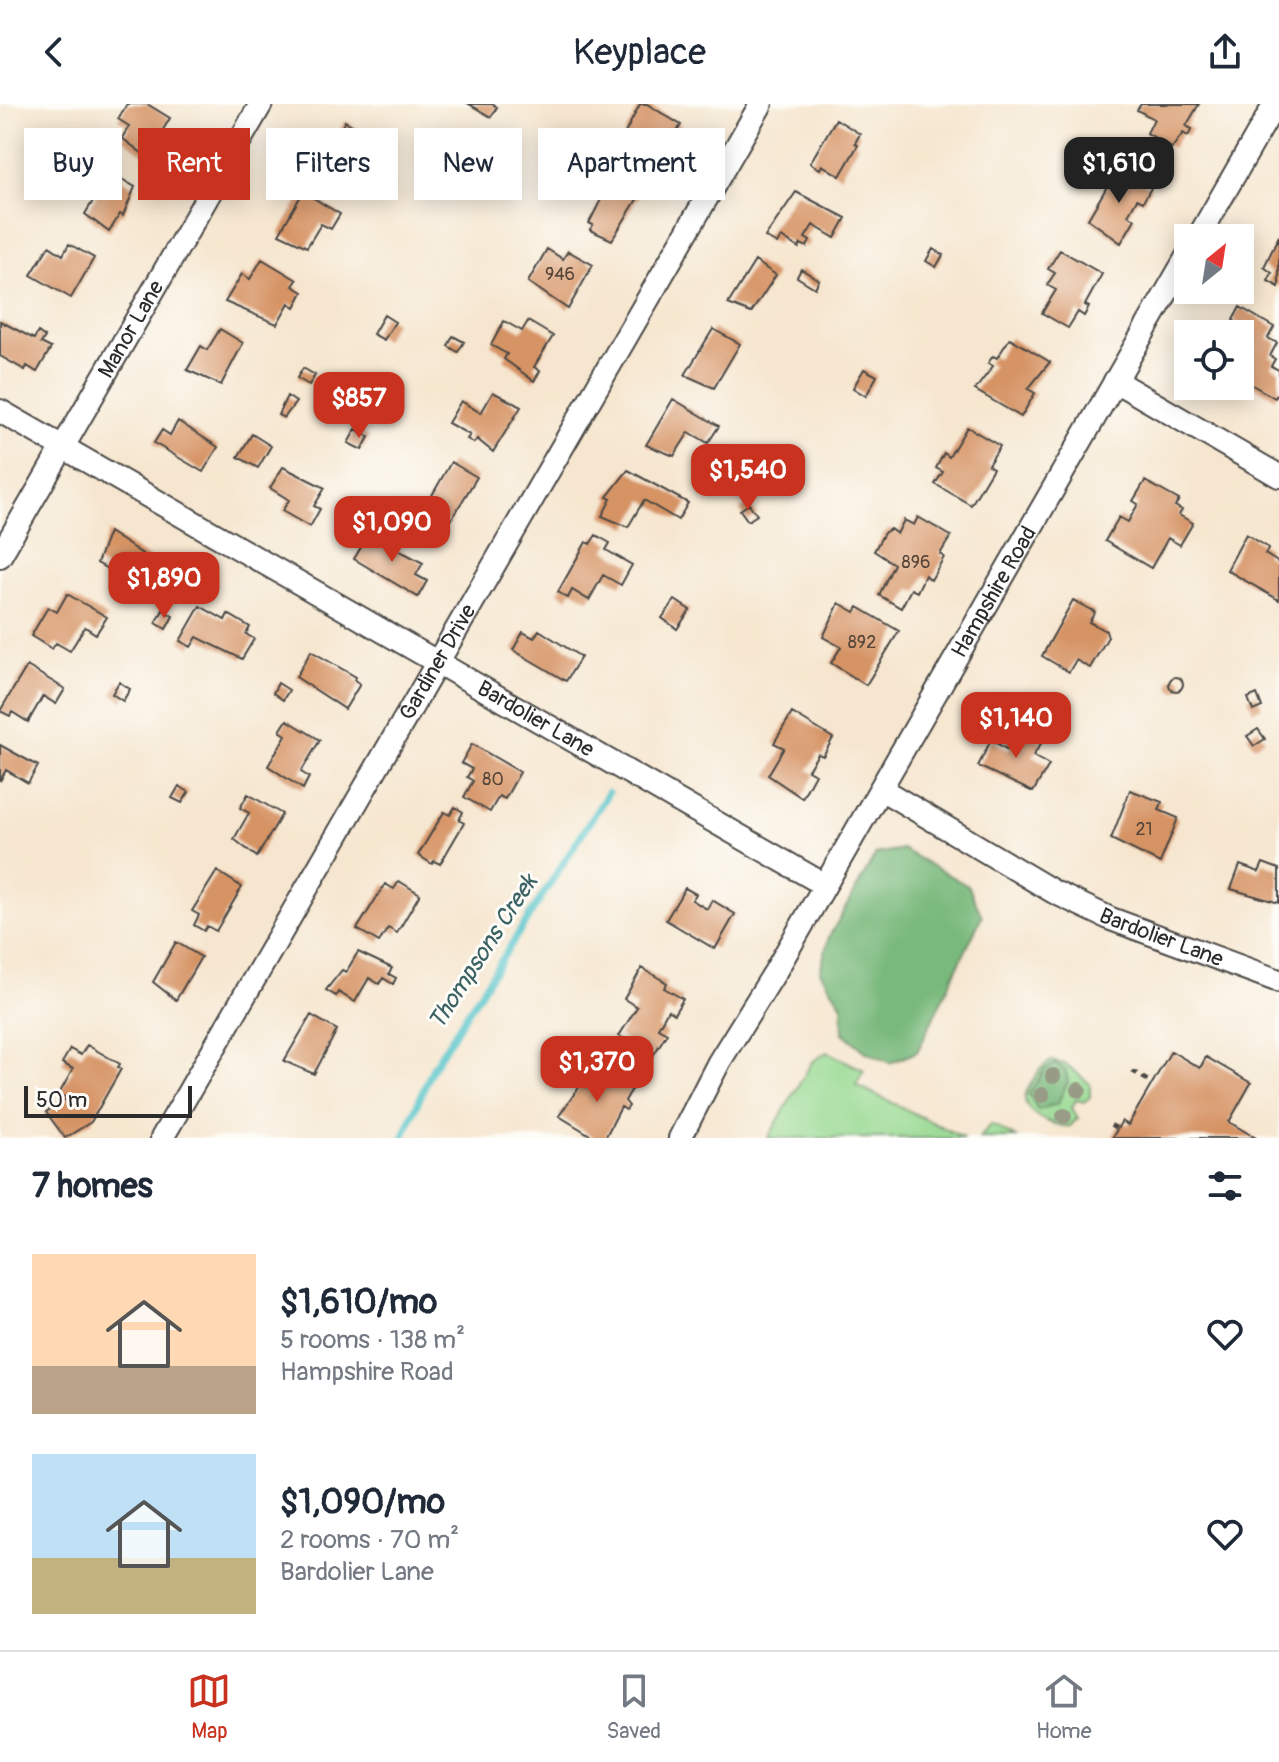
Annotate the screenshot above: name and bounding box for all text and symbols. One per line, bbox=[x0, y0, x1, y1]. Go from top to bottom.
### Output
icon: back bbox=[32, 30, 76, 74]
text: Keyplace bbox=[573, 30, 706, 75]
icon: share bbox=[1203, 30, 1247, 74]
chip: Buy bbox=[24, 128, 122, 200]
chip: Rent bbox=[138, 128, 250, 200]
chip: Filters bbox=[266, 128, 398, 200]
chip: New bbox=[414, 128, 522, 200]
chip: Apartment bbox=[538, 128, 725, 200]
pin: $1,610 bbox=[1054, 137, 1184, 205]
text: $1,610 bbox=[1082, 147, 1156, 179]
north arrow bbox=[1174, 224, 1254, 304]
map controls bbox=[1174, 224, 1254, 400]
house number: 946 bbox=[545, 263, 575, 286]
street label: Manor Lane bbox=[92, 275, 170, 383]
button: locate bbox=[1174, 320, 1254, 400]
pin: $857 bbox=[312, 372, 406, 440]
text: $857 bbox=[331, 382, 387, 414]
pin: $1,540 bbox=[683, 444, 813, 512]
text: $1,540 bbox=[709, 454, 787, 486]
pin: $1,090 bbox=[327, 496, 457, 564]
text: $1,090 bbox=[352, 506, 432, 538]
street label: Hampshire Road bbox=[945, 521, 1043, 663]
house number: 896 bbox=[902, 551, 930, 574]
pin: $1,890 bbox=[99, 552, 229, 620]
text: $1,890 bbox=[126, 562, 202, 594]
street label: Gardiner Drive bbox=[393, 599, 482, 725]
house number: 892 bbox=[848, 631, 876, 654]
street label: Bardolier Lane bbox=[472, 674, 599, 764]
pin: $1,140 bbox=[951, 692, 1081, 760]
text: $1,140 bbox=[979, 702, 1053, 734]
house number: 80 bbox=[482, 768, 504, 791]
house number: 21 bbox=[1135, 818, 1153, 841]
water label: Thompsons Creek bbox=[422, 868, 545, 1035]
street label: Bardolier Lane bbox=[1095, 901, 1227, 973]
pin: $1,370 bbox=[532, 1036, 662, 1104]
text: $1,370 bbox=[559, 1046, 635, 1078]
scale bar bbox=[24, 1082, 192, 1118]
text: 50 m bbox=[36, 1086, 87, 1114]
icon: filters bbox=[1203, 1164, 1247, 1208]
text: 7 homes bbox=[32, 1165, 153, 1208]
text: $1,610/mo bbox=[280, 1281, 437, 1324]
icon: home bbox=[96, 1286, 192, 1382]
icon: heart bbox=[1203, 1312, 1247, 1356]
text: 5 rooms · 138 m² bbox=[280, 1324, 465, 1356]
text: Hampshire Road bbox=[280, 1356, 454, 1388]
text: $1,090/mo bbox=[280, 1481, 445, 1524]
icon: home bbox=[96, 1486, 192, 1582]
icon: heart bbox=[1203, 1512, 1247, 1556]
text: 2 rooms · 70 m² bbox=[280, 1524, 459, 1556]
text: Bardolier Lane bbox=[280, 1556, 434, 1588]
tab: Map bbox=[187, 1669, 231, 1745]
tab: Saved bbox=[606, 1669, 661, 1745]
tab: Home bbox=[1036, 1669, 1091, 1745]

